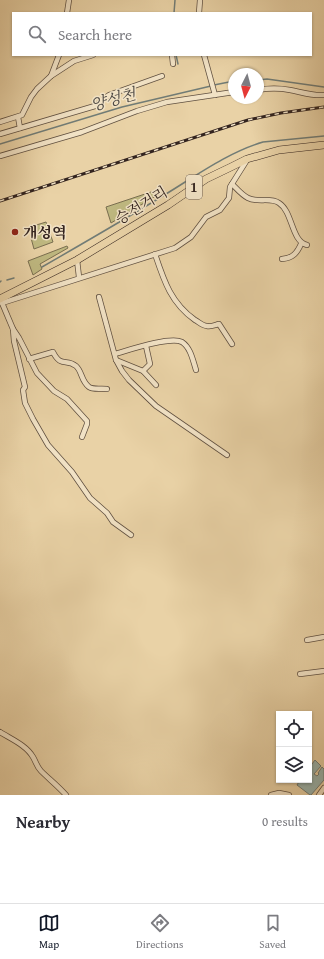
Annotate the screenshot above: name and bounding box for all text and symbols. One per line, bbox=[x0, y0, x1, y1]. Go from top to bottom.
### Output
search box bbox=[12, 12, 312, 56]
icon: search bbox=[26, 23, 48, 45]
text: Search here bbox=[58, 24, 132, 45]
north arrow bbox=[228, 68, 264, 104]
water label: 양성천 bbox=[87, 81, 140, 117]
road number: 1 bbox=[186, 175, 202, 199]
street label: 승전거리 bbox=[111, 181, 171, 229]
place label: 개성역 bbox=[23, 222, 66, 243]
marker: 개성역 bbox=[10, 227, 20, 237]
map controls bbox=[276, 711, 312, 783]
button: locate bbox=[276, 711, 312, 747]
button: layers bbox=[276, 747, 312, 783]
text: Nearby bbox=[16, 809, 70, 834]
text: 0 results bbox=[262, 812, 308, 831]
tab: Map bbox=[38, 912, 60, 952]
tab: Directions bbox=[136, 912, 183, 952]
tab: Saved bbox=[259, 912, 286, 952]

